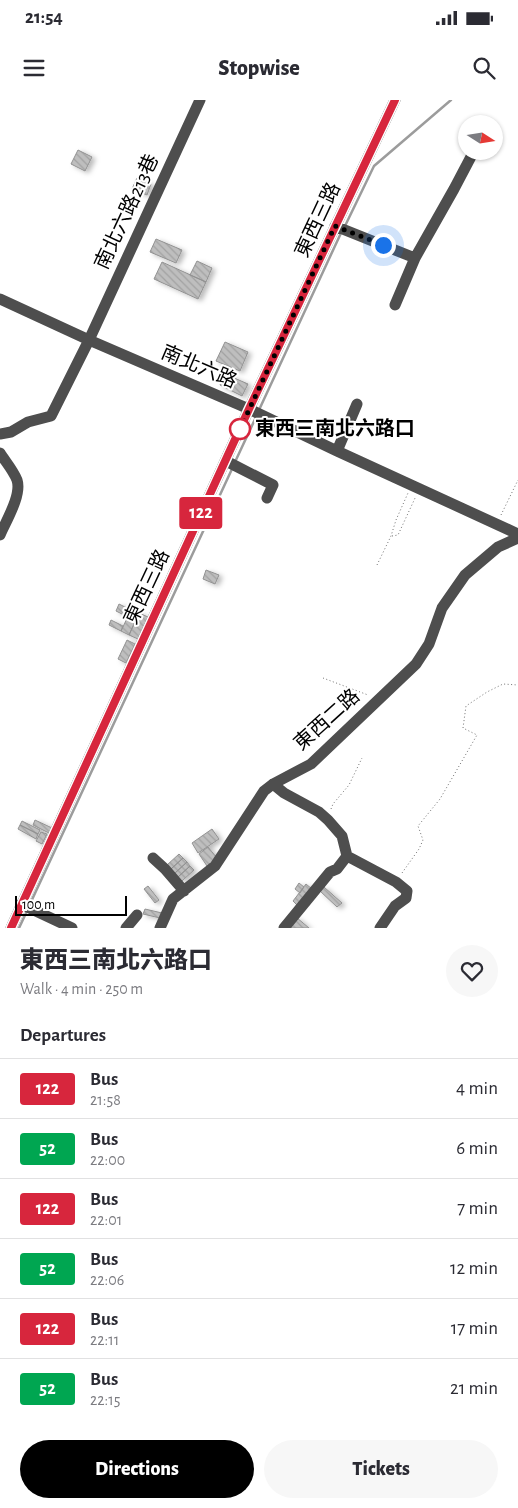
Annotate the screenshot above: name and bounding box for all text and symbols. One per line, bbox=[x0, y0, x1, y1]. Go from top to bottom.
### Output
text: 21:54 bbox=[25, 8, 63, 27]
icon: menu bbox=[20, 54, 48, 82]
icon: search bbox=[470, 54, 498, 82]
text: Stopwise bbox=[218, 57, 300, 79]
north arrow bbox=[458, 115, 502, 160]
map controls bbox=[458, 115, 503, 160]
street label: 南北六路213巷 bbox=[91, 151, 162, 273]
street label: 東西三路 bbox=[291, 179, 344, 260]
your location bbox=[371, 233, 396, 258]
street label: 南北六路 bbox=[158, 341, 240, 392]
marker: 東西三南北六路口 bbox=[229, 418, 251, 440]
place label: 東西三南北六路口 bbox=[255, 418, 415, 439]
line badge: 122 bbox=[172, 497, 230, 529]
text: 122 bbox=[189, 504, 213, 522]
street label: 東西三路 bbox=[120, 546, 173, 627]
street label: 東西二路 bbox=[290, 685, 363, 754]
scale bar bbox=[15, 893, 128, 916]
text: 100 m bbox=[22, 898, 55, 912]
button: heart bbox=[446, 945, 498, 997]
text: 東西三南北六路口 bbox=[20, 949, 212, 973]
text: Walk · 4 min · 250 m bbox=[20, 981, 143, 997]
text: Departures bbox=[20, 1026, 106, 1045]
text: Bus bbox=[90, 1070, 118, 1089]
text: 4 min bbox=[456, 1079, 498, 1098]
text: 122 bbox=[36, 1080, 59, 1098]
text: 21:58 bbox=[90, 1092, 121, 1108]
text: Bus bbox=[90, 1130, 118, 1149]
text: 6 min bbox=[456, 1139, 498, 1158]
text: 52 bbox=[39, 1140, 56, 1158]
text: 22:00 bbox=[90, 1152, 125, 1168]
text: Bus bbox=[90, 1190, 118, 1209]
text: 7 min bbox=[457, 1199, 498, 1218]
text: 122 bbox=[36, 1200, 59, 1218]
text: 22:01 bbox=[90, 1212, 122, 1228]
text: Bus bbox=[90, 1250, 118, 1269]
text: 12 min bbox=[450, 1259, 498, 1278]
text: 52 bbox=[39, 1260, 56, 1278]
text: 22:06 bbox=[90, 1272, 124, 1288]
text: Bus bbox=[90, 1310, 118, 1329]
text: 17 min bbox=[451, 1319, 498, 1338]
text: 122 bbox=[36, 1320, 59, 1338]
text: 22:11 bbox=[90, 1332, 119, 1348]
text: Bus bbox=[90, 1370, 118, 1389]
text: 21 min bbox=[450, 1379, 498, 1398]
text: 52 bbox=[39, 1380, 56, 1398]
text: 22:15 bbox=[90, 1392, 120, 1408]
button: Directions bbox=[20, 1440, 254, 1498]
button: Tickets bbox=[264, 1440, 498, 1498]

